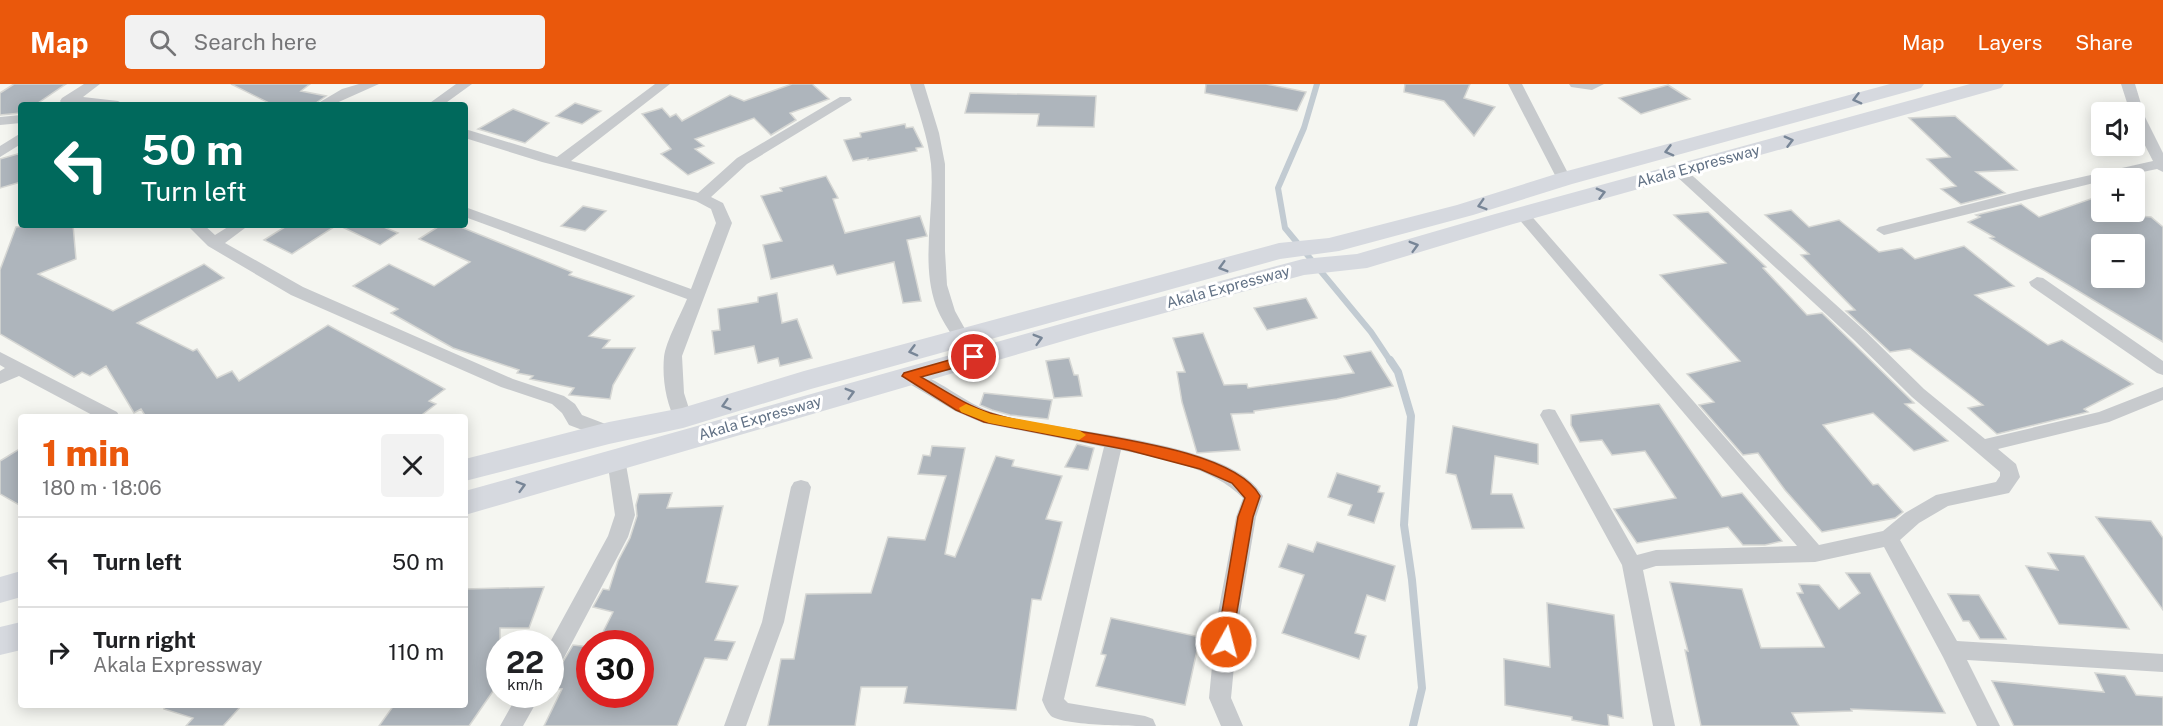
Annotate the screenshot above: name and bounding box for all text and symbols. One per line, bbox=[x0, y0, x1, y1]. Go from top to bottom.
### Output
search box bbox=[125, 15, 545, 69]
text: Map bbox=[30, 26, 89, 59]
icon: search bbox=[146, 26, 179, 59]
text: Search here bbox=[194, 29, 317, 55]
text: Map bbox=[1902, 30, 1945, 55]
text: Layers bbox=[1978, 30, 2042, 55]
text: Share bbox=[2075, 30, 2133, 55]
one-way arrow bbox=[1852, 92, 1862, 105]
map controls bbox=[2091, 102, 2145, 288]
button: sound bbox=[2091, 102, 2145, 156]
text: 50 m bbox=[141, 125, 244, 174]
icon: left bbox=[42, 126, 120, 204]
one-way arrow bbox=[1783, 136, 1794, 148]
street label: Akala Expressway bbox=[1634, 141, 1761, 190]
one-way arrow bbox=[1664, 143, 1674, 156]
button: + bbox=[2091, 168, 2145, 222]
text: Turn left bbox=[141, 175, 247, 207]
one-way arrow bbox=[1595, 188, 1606, 200]
one-way arrow bbox=[1477, 198, 1488, 210]
button: − bbox=[2091, 234, 2145, 288]
one-way arrow bbox=[1408, 241, 1419, 253]
one-way arrow bbox=[1218, 259, 1228, 272]
street label: Akala Expressway bbox=[1164, 262, 1291, 311]
pin bbox=[948, 331, 999, 382]
one-way arrow bbox=[1032, 334, 1043, 346]
icon: arrive bbox=[957, 340, 990, 373]
one-way arrow bbox=[908, 344, 919, 356]
one-way arrow bbox=[844, 388, 855, 400]
street label: Akala Expressway bbox=[696, 392, 823, 443]
one-way arrow bbox=[721, 398, 732, 410]
text: 1 min bbox=[42, 432, 130, 474]
button: close bbox=[381, 434, 444, 497]
text: 180 m · 18:06 bbox=[42, 476, 162, 500]
one-way arrow bbox=[516, 481, 526, 494]
icon: left bbox=[42, 546, 75, 579]
text: Turn left bbox=[93, 549, 182, 575]
text: 50 m bbox=[392, 549, 444, 575]
position arrow bbox=[1194, 610, 1258, 674]
text: Turn right bbox=[93, 627, 196, 653]
speed limit sign: 30 bbox=[576, 630, 654, 708]
icon: right bbox=[42, 636, 75, 669]
text: 110 m bbox=[388, 639, 444, 665]
text: 22 bbox=[506, 644, 544, 680]
text: Akala Expressway bbox=[93, 653, 262, 677]
text: km/h bbox=[507, 676, 543, 693]

